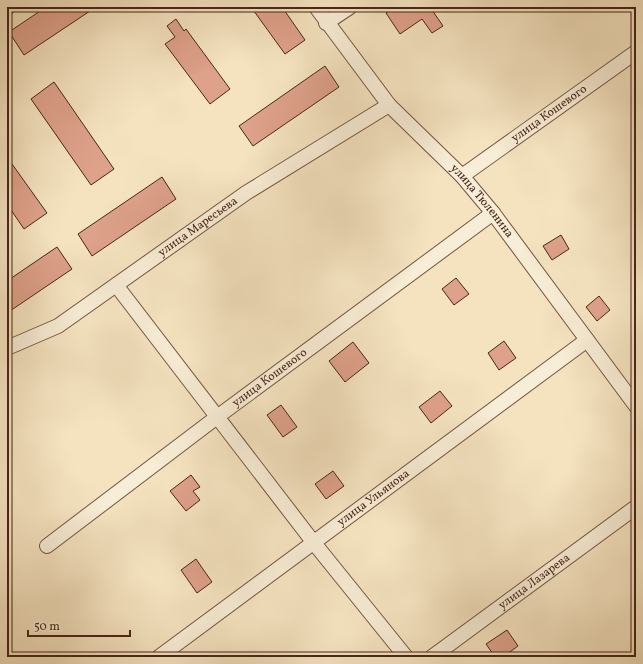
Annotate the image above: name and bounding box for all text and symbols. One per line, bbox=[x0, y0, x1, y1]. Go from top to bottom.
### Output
street label: улица Кошевого bbox=[508, 81, 590, 146]
street label: улица Тюленина bbox=[447, 161, 517, 241]
street label: улица Маресьева bbox=[155, 193, 241, 261]
street label: улица Кошевого bbox=[229, 345, 311, 411]
street label: улица Ульянова bbox=[334, 466, 413, 530]
street label: улица Лазарева bbox=[495, 550, 573, 614]
scale bar bbox=[28, 612, 130, 638]
text: 50 m bbox=[34, 619, 60, 635]

